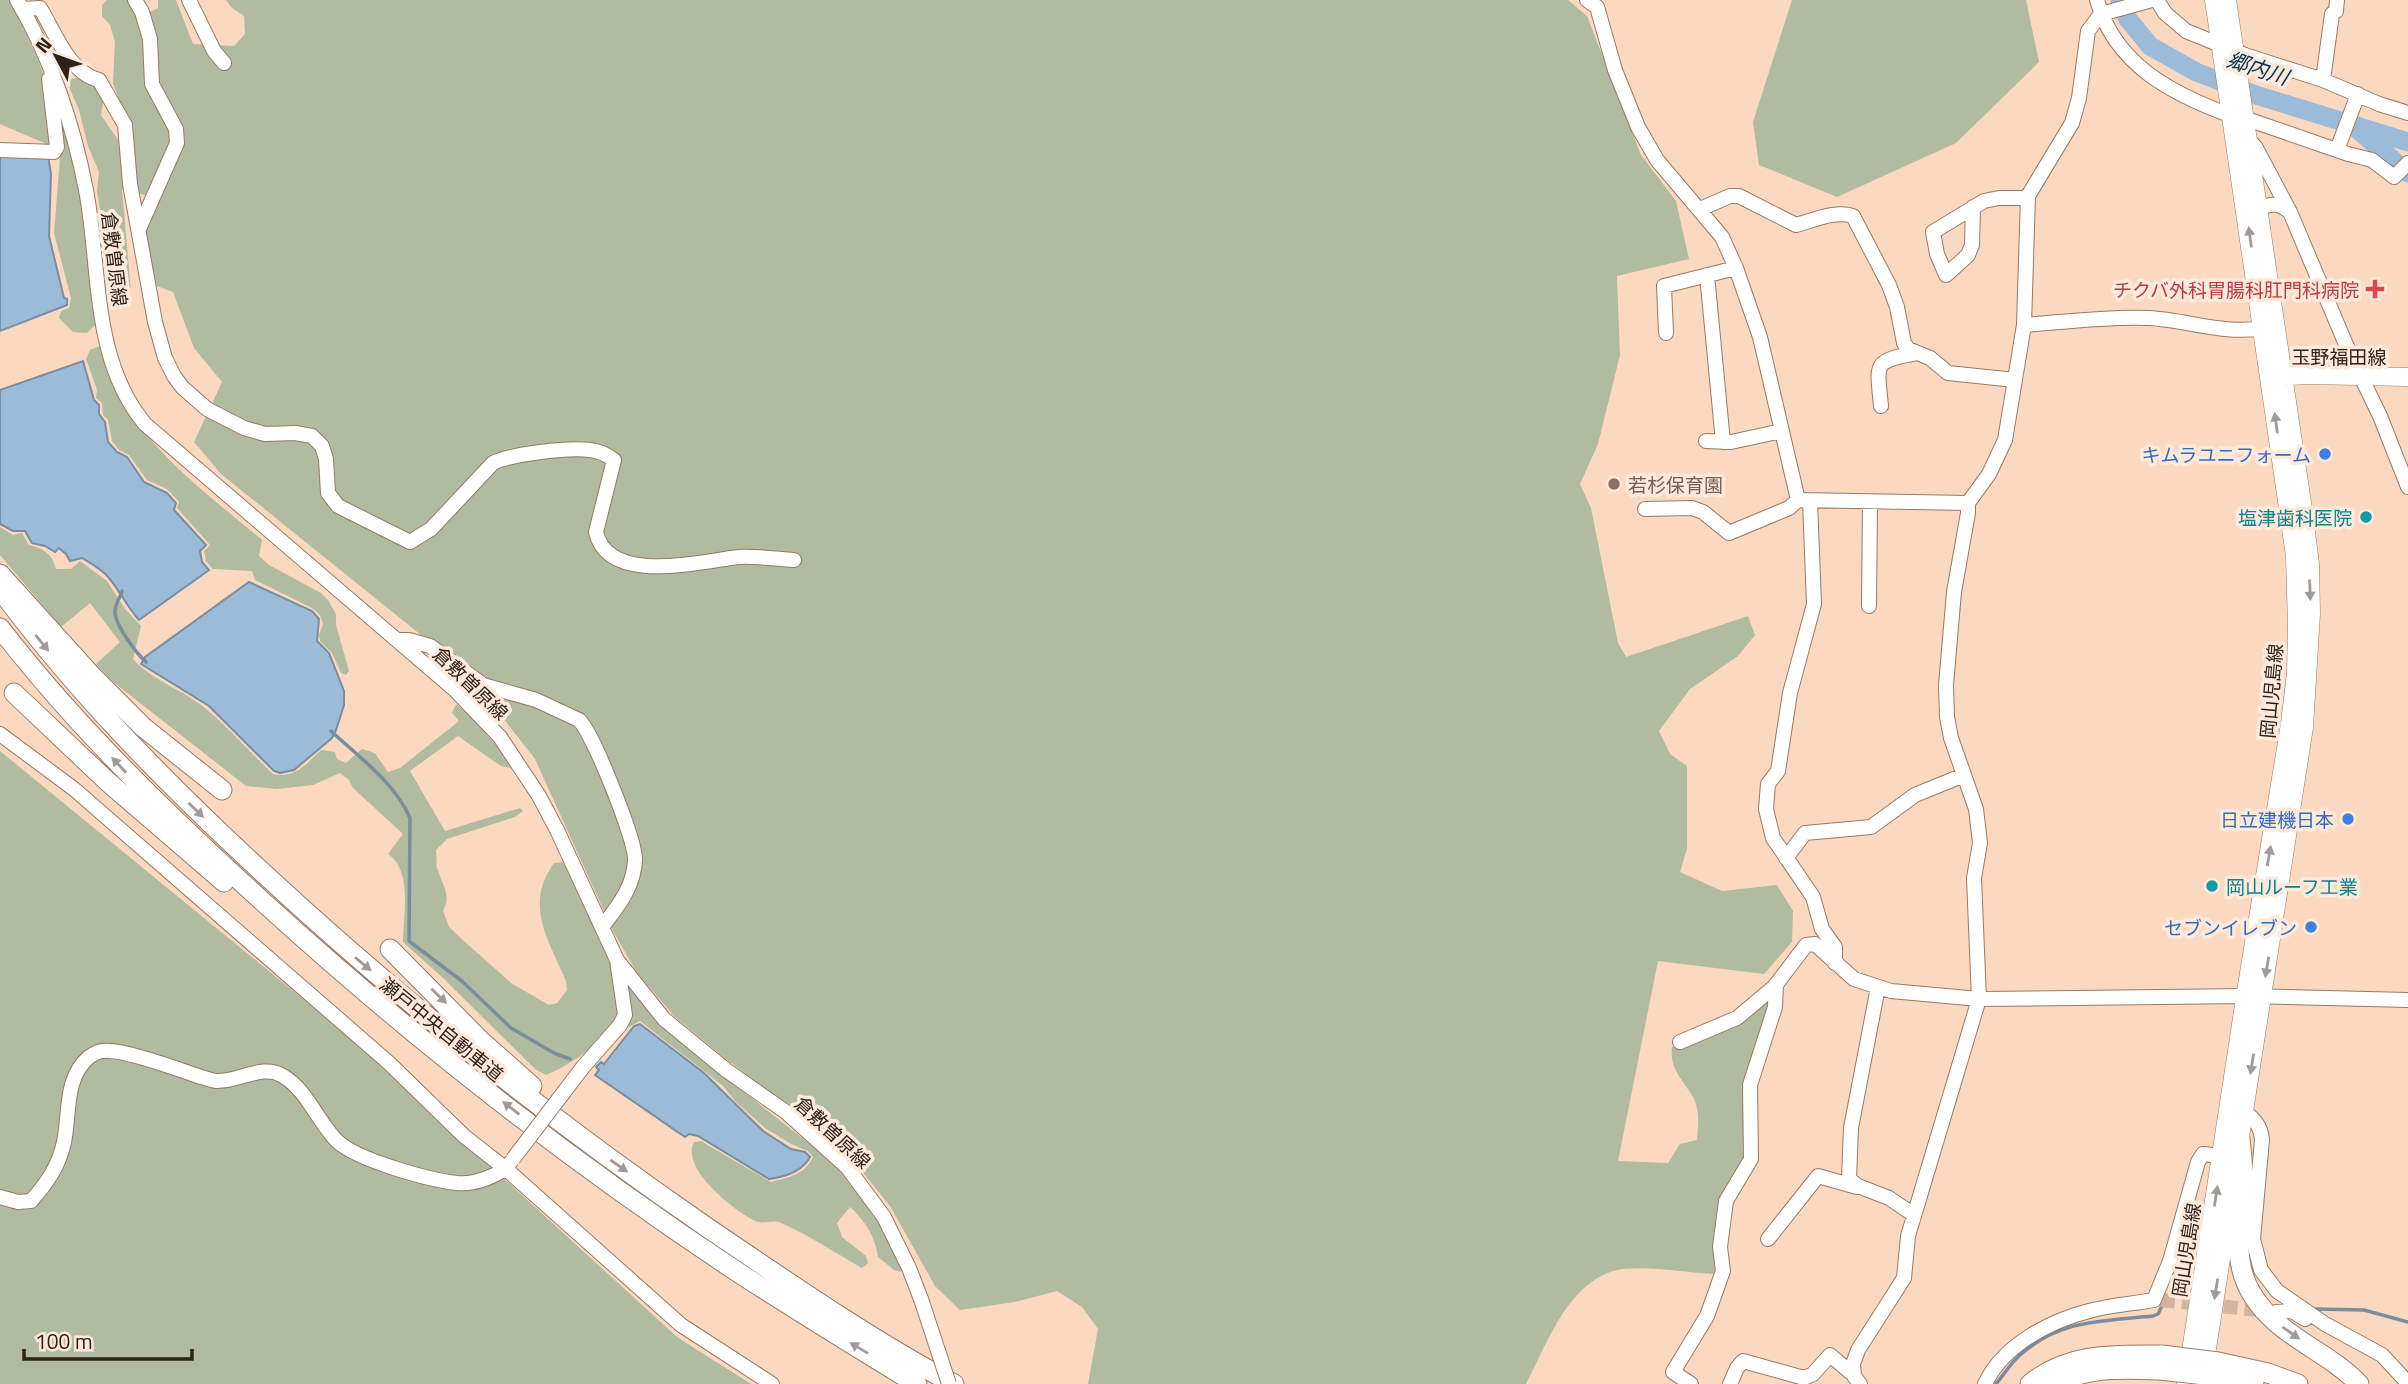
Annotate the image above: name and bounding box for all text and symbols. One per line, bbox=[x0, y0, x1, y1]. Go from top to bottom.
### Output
north arrow bbox=[21, 21, 91, 91]
text: N bbox=[28, 30, 58, 59]
water label: 郷内川 bbox=[2223, 43, 2295, 94]
street label: 倉敷曽原線 bbox=[95, 210, 135, 308]
one-way arrow bbox=[2244, 226, 2255, 248]
place label: チクバ外科胃腸科肛門科病院 bbox=[2113, 275, 2359, 304]
marker: チクバ外科胃腸科肛門科病院 bbox=[2365, 279, 2385, 299]
street label: 玉野福田線 bbox=[2291, 342, 2387, 371]
one-way arrow bbox=[2271, 412, 2282, 434]
place label: キムラユニフォーム bbox=[2142, 440, 2311, 469]
marker: キムラユニフォーム bbox=[2317, 446, 2333, 462]
place label: 若杉保育園 bbox=[1628, 470, 1723, 499]
marker: 若杉保育園 bbox=[1606, 476, 1622, 492]
place label: 塩津歯科医院 bbox=[2238, 503, 2352, 532]
marker: 塩津歯科医院 bbox=[2358, 509, 2374, 525]
one-way arrow bbox=[2305, 579, 2316, 601]
one-way arrow bbox=[34, 634, 49, 652]
street label: 倉敷曽原線 bbox=[427, 640, 515, 726]
street label: 岡山児島線 bbox=[2252, 642, 2290, 740]
one-way arrow bbox=[111, 756, 127, 773]
one-way arrow bbox=[187, 802, 204, 818]
place label: 日立建機日本 bbox=[2220, 805, 2334, 834]
marker: 日立建機日本 bbox=[2340, 811, 2356, 827]
one-way arrow bbox=[2264, 845, 2275, 867]
place label: 岡山ルーフ工業 bbox=[2226, 872, 2358, 901]
marker: 岡山ルーフ工業 bbox=[2204, 878, 2220, 894]
place label: セブンイレブン bbox=[2164, 913, 2297, 942]
marker: セブンイレブン bbox=[2303, 919, 2319, 935]
one-way arrow bbox=[355, 956, 372, 971]
one-way arrow bbox=[2261, 956, 2272, 978]
street label: 瀬戸中央自動車道 bbox=[374, 970, 510, 1088]
one-way arrow bbox=[430, 988, 447, 1005]
one-way arrow bbox=[2246, 1053, 2257, 1075]
street label: 倉敷曽原線 bbox=[788, 1089, 878, 1175]
one-way arrow bbox=[502, 1101, 520, 1115]
one-way arrow bbox=[610, 1159, 628, 1173]
one-way arrow bbox=[2210, 1184, 2221, 1206]
street label: 岡山児島線 bbox=[2164, 1201, 2208, 1299]
one-way arrow bbox=[2210, 1278, 2221, 1300]
scale bar bbox=[24, 1318, 192, 1362]
text: 100 m bbox=[35, 1325, 92, 1357]
one-way arrow bbox=[2282, 1326, 2300, 1340]
one-way arrow bbox=[850, 1342, 869, 1355]

